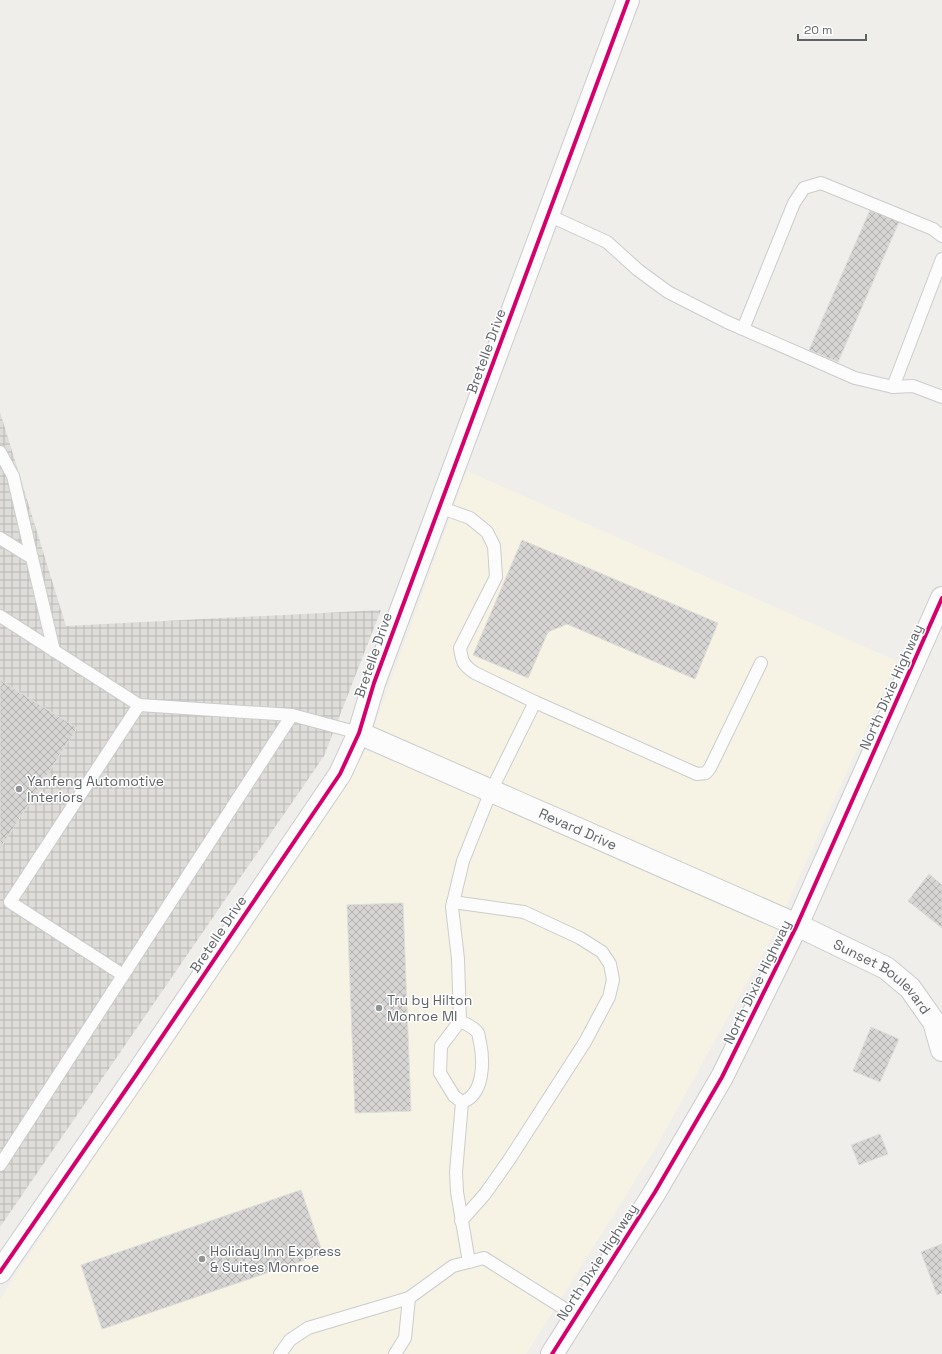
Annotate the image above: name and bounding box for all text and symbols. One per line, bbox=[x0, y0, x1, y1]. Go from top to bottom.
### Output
scale bar bbox=[798, 16, 866, 42]
text: 20 m bbox=[804, 22, 832, 38]
street label: Bretelle Drive bbox=[462, 306, 510, 396]
street label: Bretelle Drive bbox=[350, 610, 396, 700]
street label: North Dixie Highway bbox=[855, 621, 927, 753]
place label: Yanfeng Automotive Interiors bbox=[27, 772, 164, 806]
marker: Yanfeng Automotive Interiors bbox=[14, 784, 24, 794]
street label: Revard Drive bbox=[536, 804, 620, 854]
street label: Bretelle Drive bbox=[186, 892, 250, 976]
street label: North Dixie Highway bbox=[719, 917, 795, 1047]
street label: Sunset Boulevard bbox=[830, 935, 935, 1018]
place label: Tru by Hilton Monroe MI bbox=[387, 991, 472, 1025]
marker: Tru by Hilton Monroe MI bbox=[374, 1003, 384, 1013]
street label: North Dixie Highway bbox=[552, 1200, 642, 1324]
place label: Holiday Inn Express & Suites Monroe bbox=[210, 1242, 341, 1276]
marker: Holiday Inn Express & Suites Monroe bbox=[197, 1254, 207, 1264]

